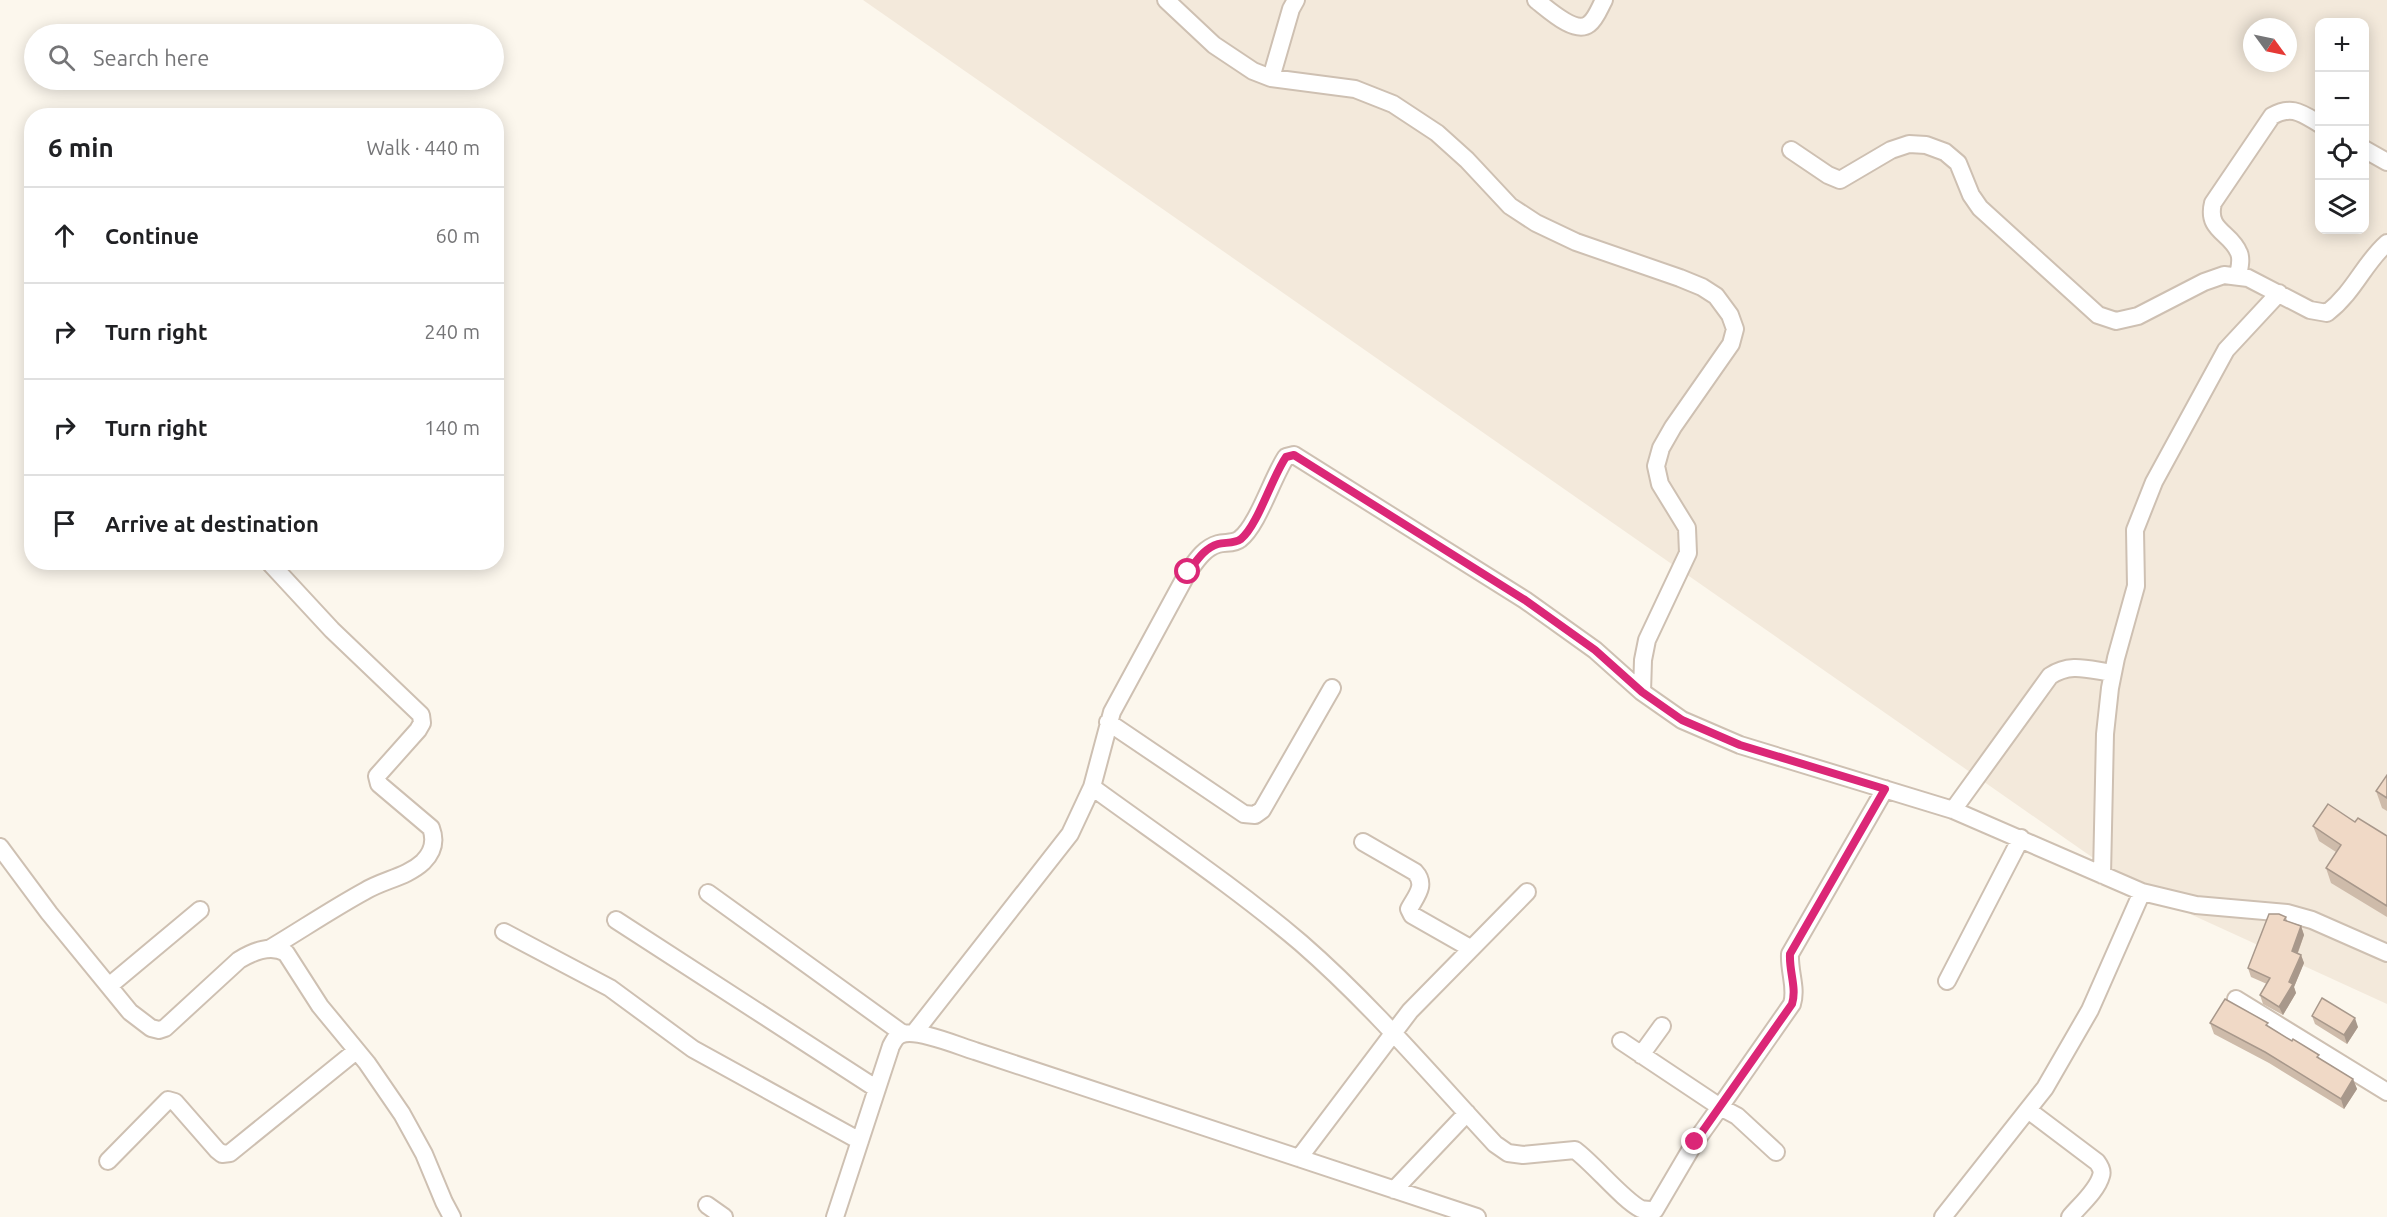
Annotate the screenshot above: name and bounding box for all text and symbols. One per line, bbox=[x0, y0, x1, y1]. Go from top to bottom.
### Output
north arrow bbox=[2243, 18, 2297, 72]
map controls bbox=[2315, 18, 2369, 234]
button: + bbox=[2315, 18, 2369, 72]
search box bbox=[24, 24, 504, 90]
icon: search bbox=[45, 41, 78, 74]
text: Search here bbox=[93, 45, 209, 70]
button: − bbox=[2315, 72, 2369, 126]
button: locate bbox=[2315, 126, 2369, 180]
text: 6 min bbox=[48, 133, 114, 162]
text: Walk · 440 m bbox=[367, 136, 480, 159]
button: layers bbox=[2315, 180, 2369, 234]
icon: ahead bbox=[48, 219, 81, 252]
text: Continue bbox=[105, 223, 199, 248]
text: 60 m bbox=[436, 224, 480, 247]
icon: right bbox=[48, 315, 81, 348]
text: Turn right bbox=[105, 319, 207, 344]
text: 240 m bbox=[424, 320, 480, 343]
icon: right bbox=[48, 411, 81, 444]
text: Turn right bbox=[105, 415, 207, 440]
text: 140 m bbox=[424, 416, 480, 439]
icon: arrive bbox=[48, 507, 81, 540]
text: Arrive at destination bbox=[105, 511, 319, 536]
route start bbox=[1174, 558, 1200, 584]
route end bbox=[1681, 1128, 1707, 1154]

